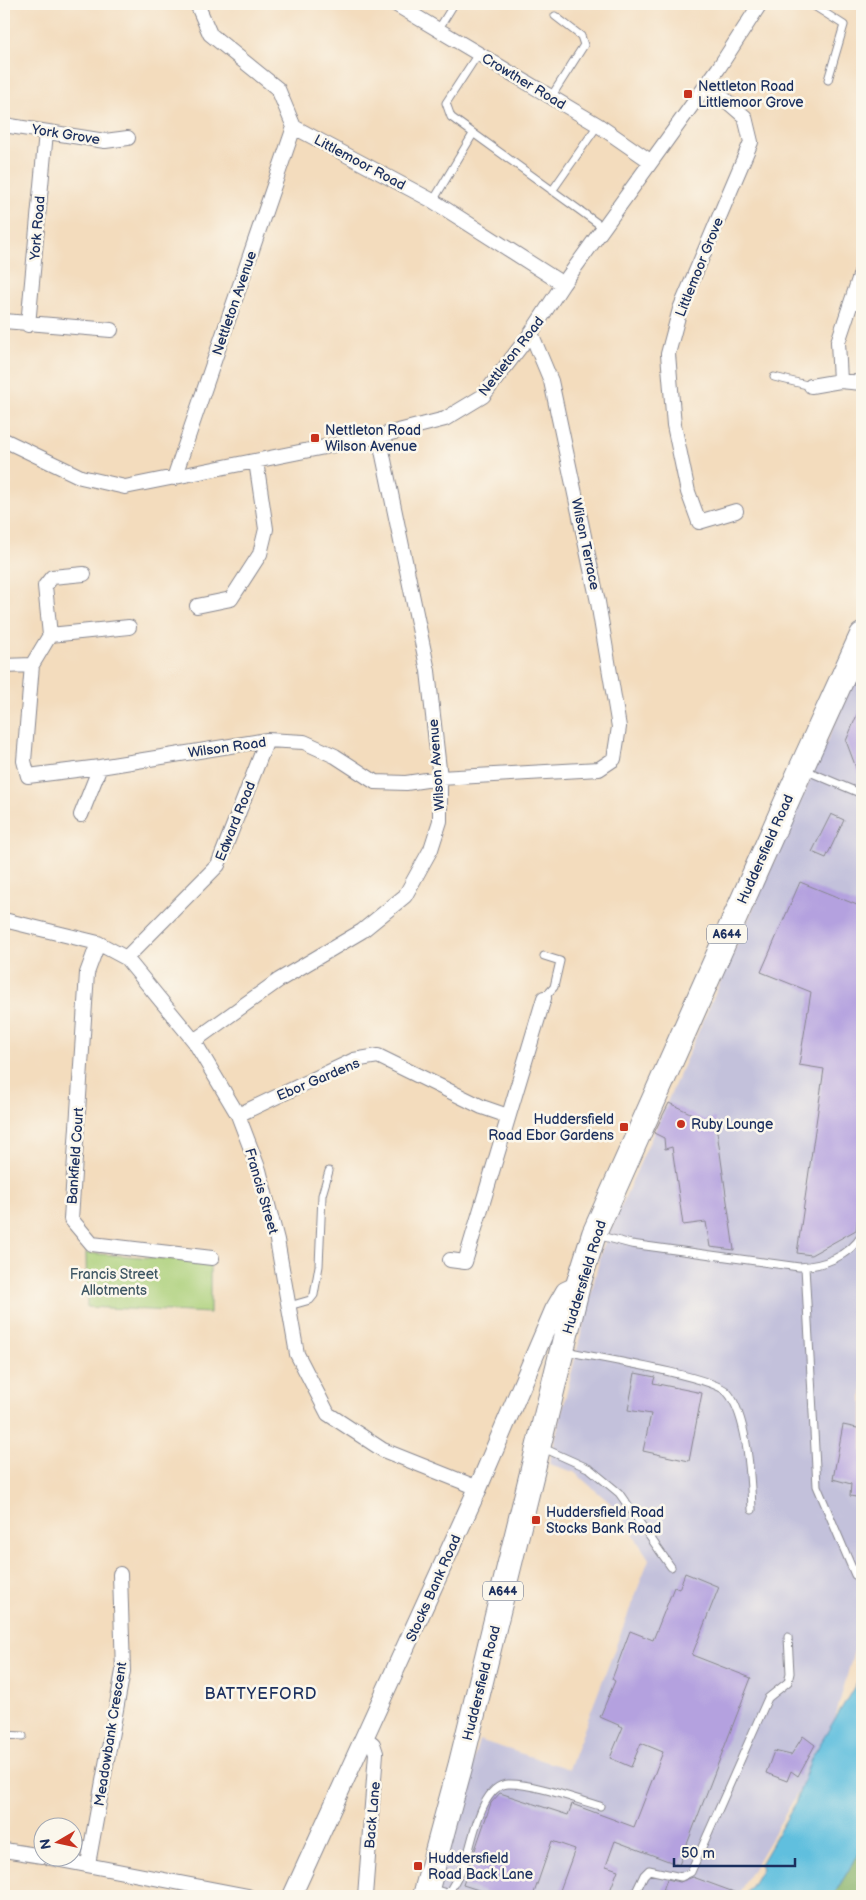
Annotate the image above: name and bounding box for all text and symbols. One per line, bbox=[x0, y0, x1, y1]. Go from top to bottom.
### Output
street label: Crowther Road bbox=[479, 50, 569, 113]
place label: Nettleton Road Littlemoor Grove bbox=[698, 78, 804, 111]
marker: Nettleton Road Littlemoor Grove bbox=[682, 88, 694, 100]
street label: York Grove bbox=[30, 121, 101, 148]
street label: Littlemoor Road bbox=[311, 131, 409, 194]
street label: York Road bbox=[26, 195, 49, 262]
street label: Littlemoor Grove bbox=[672, 215, 727, 319]
street label: Nettleton Avenue bbox=[209, 249, 260, 358]
street label: Nettleton Road bbox=[475, 313, 548, 399]
place label: Nettleton Road Wilson Avenue bbox=[325, 422, 421, 455]
marker: Nettleton Road Wilson Avenue bbox=[309, 432, 321, 444]
street label: Wilson Terrace bbox=[567, 497, 604, 592]
street label: Wilson Avenue bbox=[425, 718, 448, 811]
street label: Wilson Road bbox=[187, 734, 267, 761]
street label: Edward Road bbox=[212, 779, 259, 863]
street label: Huddersfield Road bbox=[734, 792, 797, 907]
road number: A644 bbox=[707, 924, 747, 944]
street label: Ebor Gardens bbox=[274, 1054, 362, 1105]
street label: Bankfield Court bbox=[64, 1106, 87, 1205]
place label: Huddersfield Road Ebor Gardens bbox=[488, 1111, 614, 1144]
place label: Ruby Lounge bbox=[691, 1116, 773, 1133]
marker: Ruby Lounge bbox=[675, 1118, 687, 1130]
marker: Huddersfield Road Ebor Gardens bbox=[618, 1121, 630, 1133]
street label: Francis Street bbox=[241, 1146, 282, 1237]
street label: Huddersfield Road bbox=[559, 1218, 610, 1336]
park label: Francis Street Allotments bbox=[70, 1266, 159, 1299]
place label: Huddersfield Road Stocks Bank Road bbox=[546, 1504, 664, 1537]
marker: Huddersfield Road Stocks Bank Road bbox=[530, 1514, 542, 1526]
street label: Stocks Bank Road bbox=[402, 1532, 465, 1644]
road number: A644 bbox=[483, 1582, 523, 1600]
street label: Huddersfield Road bbox=[459, 1624, 504, 1743]
street label: Meadowbank Crescent bbox=[91, 1660, 130, 1807]
district label: BATTYEFORD bbox=[205, 1685, 317, 1704]
street label: Back Lane bbox=[361, 1781, 384, 1849]
north arrow bbox=[32, 1818, 82, 1868]
scale bar bbox=[674, 1835, 795, 1867]
text: N bbox=[36, 1837, 55, 1850]
text: 50 m bbox=[681, 1844, 715, 1863]
place label: Huddersfield Road Back Lane bbox=[428, 1850, 533, 1883]
marker: Huddersfield Road Back Lane bbox=[412, 1860, 424, 1872]

